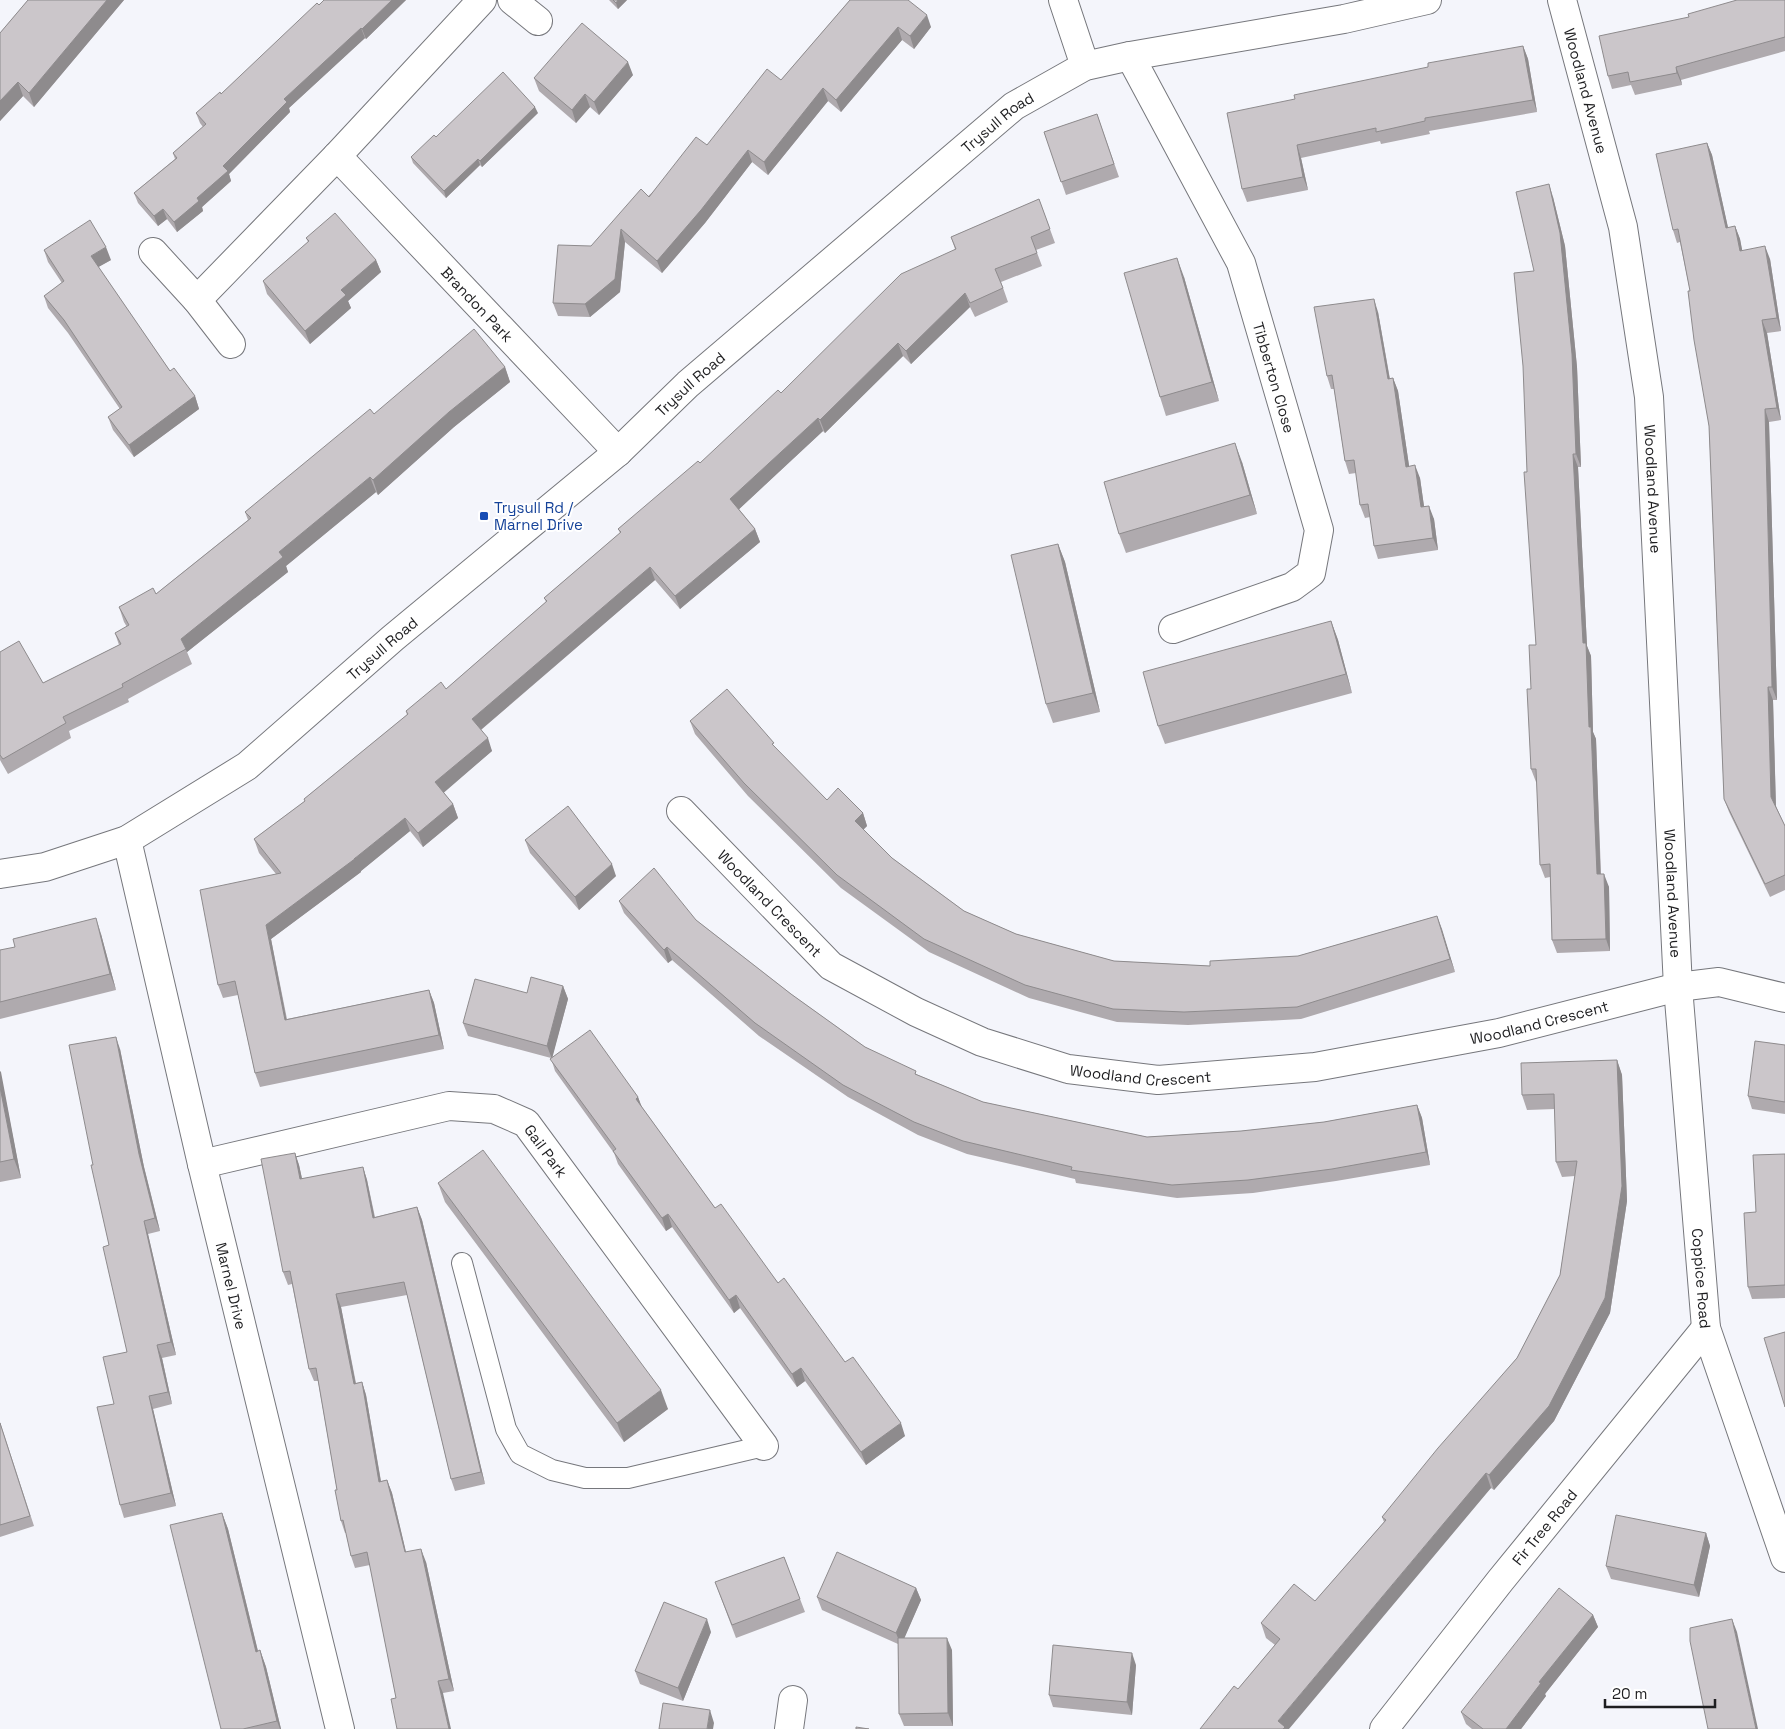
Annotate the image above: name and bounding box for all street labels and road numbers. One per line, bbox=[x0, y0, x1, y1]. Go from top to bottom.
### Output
street label: Woodland Avenue bbox=[1560, 26, 1612, 156]
street label: Trysull Road bbox=[957, 87, 1037, 157]
street label: Brandon Park bbox=[437, 262, 518, 345]
street label: Tibberton Close bbox=[1249, 320, 1300, 435]
street label: Trysull Road bbox=[651, 347, 729, 420]
street label: Woodland Avenue bbox=[1641, 424, 1666, 554]
street label: Trysull Road bbox=[342, 612, 421, 684]
street label: Woodland Avenue bbox=[1661, 828, 1686, 958]
street label: Woodland Crescent bbox=[714, 845, 826, 961]
street label: Woodland Crescent bbox=[1469, 996, 1611, 1048]
street label: Woodland Crescent bbox=[1069, 1060, 1212, 1090]
street label: Gail Park bbox=[521, 1120, 572, 1181]
street label: Coppice Road bbox=[1688, 1227, 1715, 1329]
street label: Marnel Drive bbox=[212, 1240, 252, 1331]
street label: Fir Tree Road bbox=[1508, 1485, 1581, 1569]

